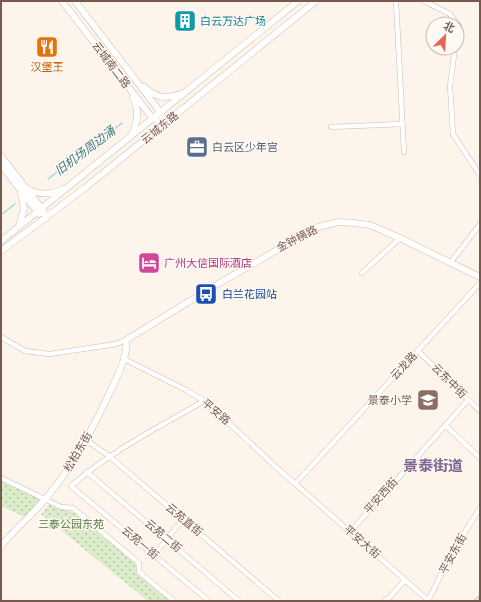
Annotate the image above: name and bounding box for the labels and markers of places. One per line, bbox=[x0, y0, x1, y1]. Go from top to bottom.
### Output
building icon: 白云万达广场 bbox=[172, 8, 198, 34]
place label: 白云万达广场 bbox=[200, 15, 266, 28]
restaurant icon: 汉堡王 bbox=[34, 34, 60, 60]
place label: 汉堡王 bbox=[31, 61, 64, 74]
office icon: 白云区少年宫 bbox=[184, 134, 210, 160]
place label: 白云区少年宫 bbox=[212, 141, 278, 154]
hotel icon: 广州大信国际酒店 bbox=[136, 250, 162, 276]
place label: 广州大信国际酒店 bbox=[164, 257, 252, 270]
bus stop icon: 白兰花园站 bbox=[193, 281, 219, 307]
place label: 白兰花园站 bbox=[222, 288, 277, 301]
school or university icon: 景泰小学 bbox=[415, 387, 441, 413]
place label: 景泰小学 bbox=[368, 394, 412, 407]

